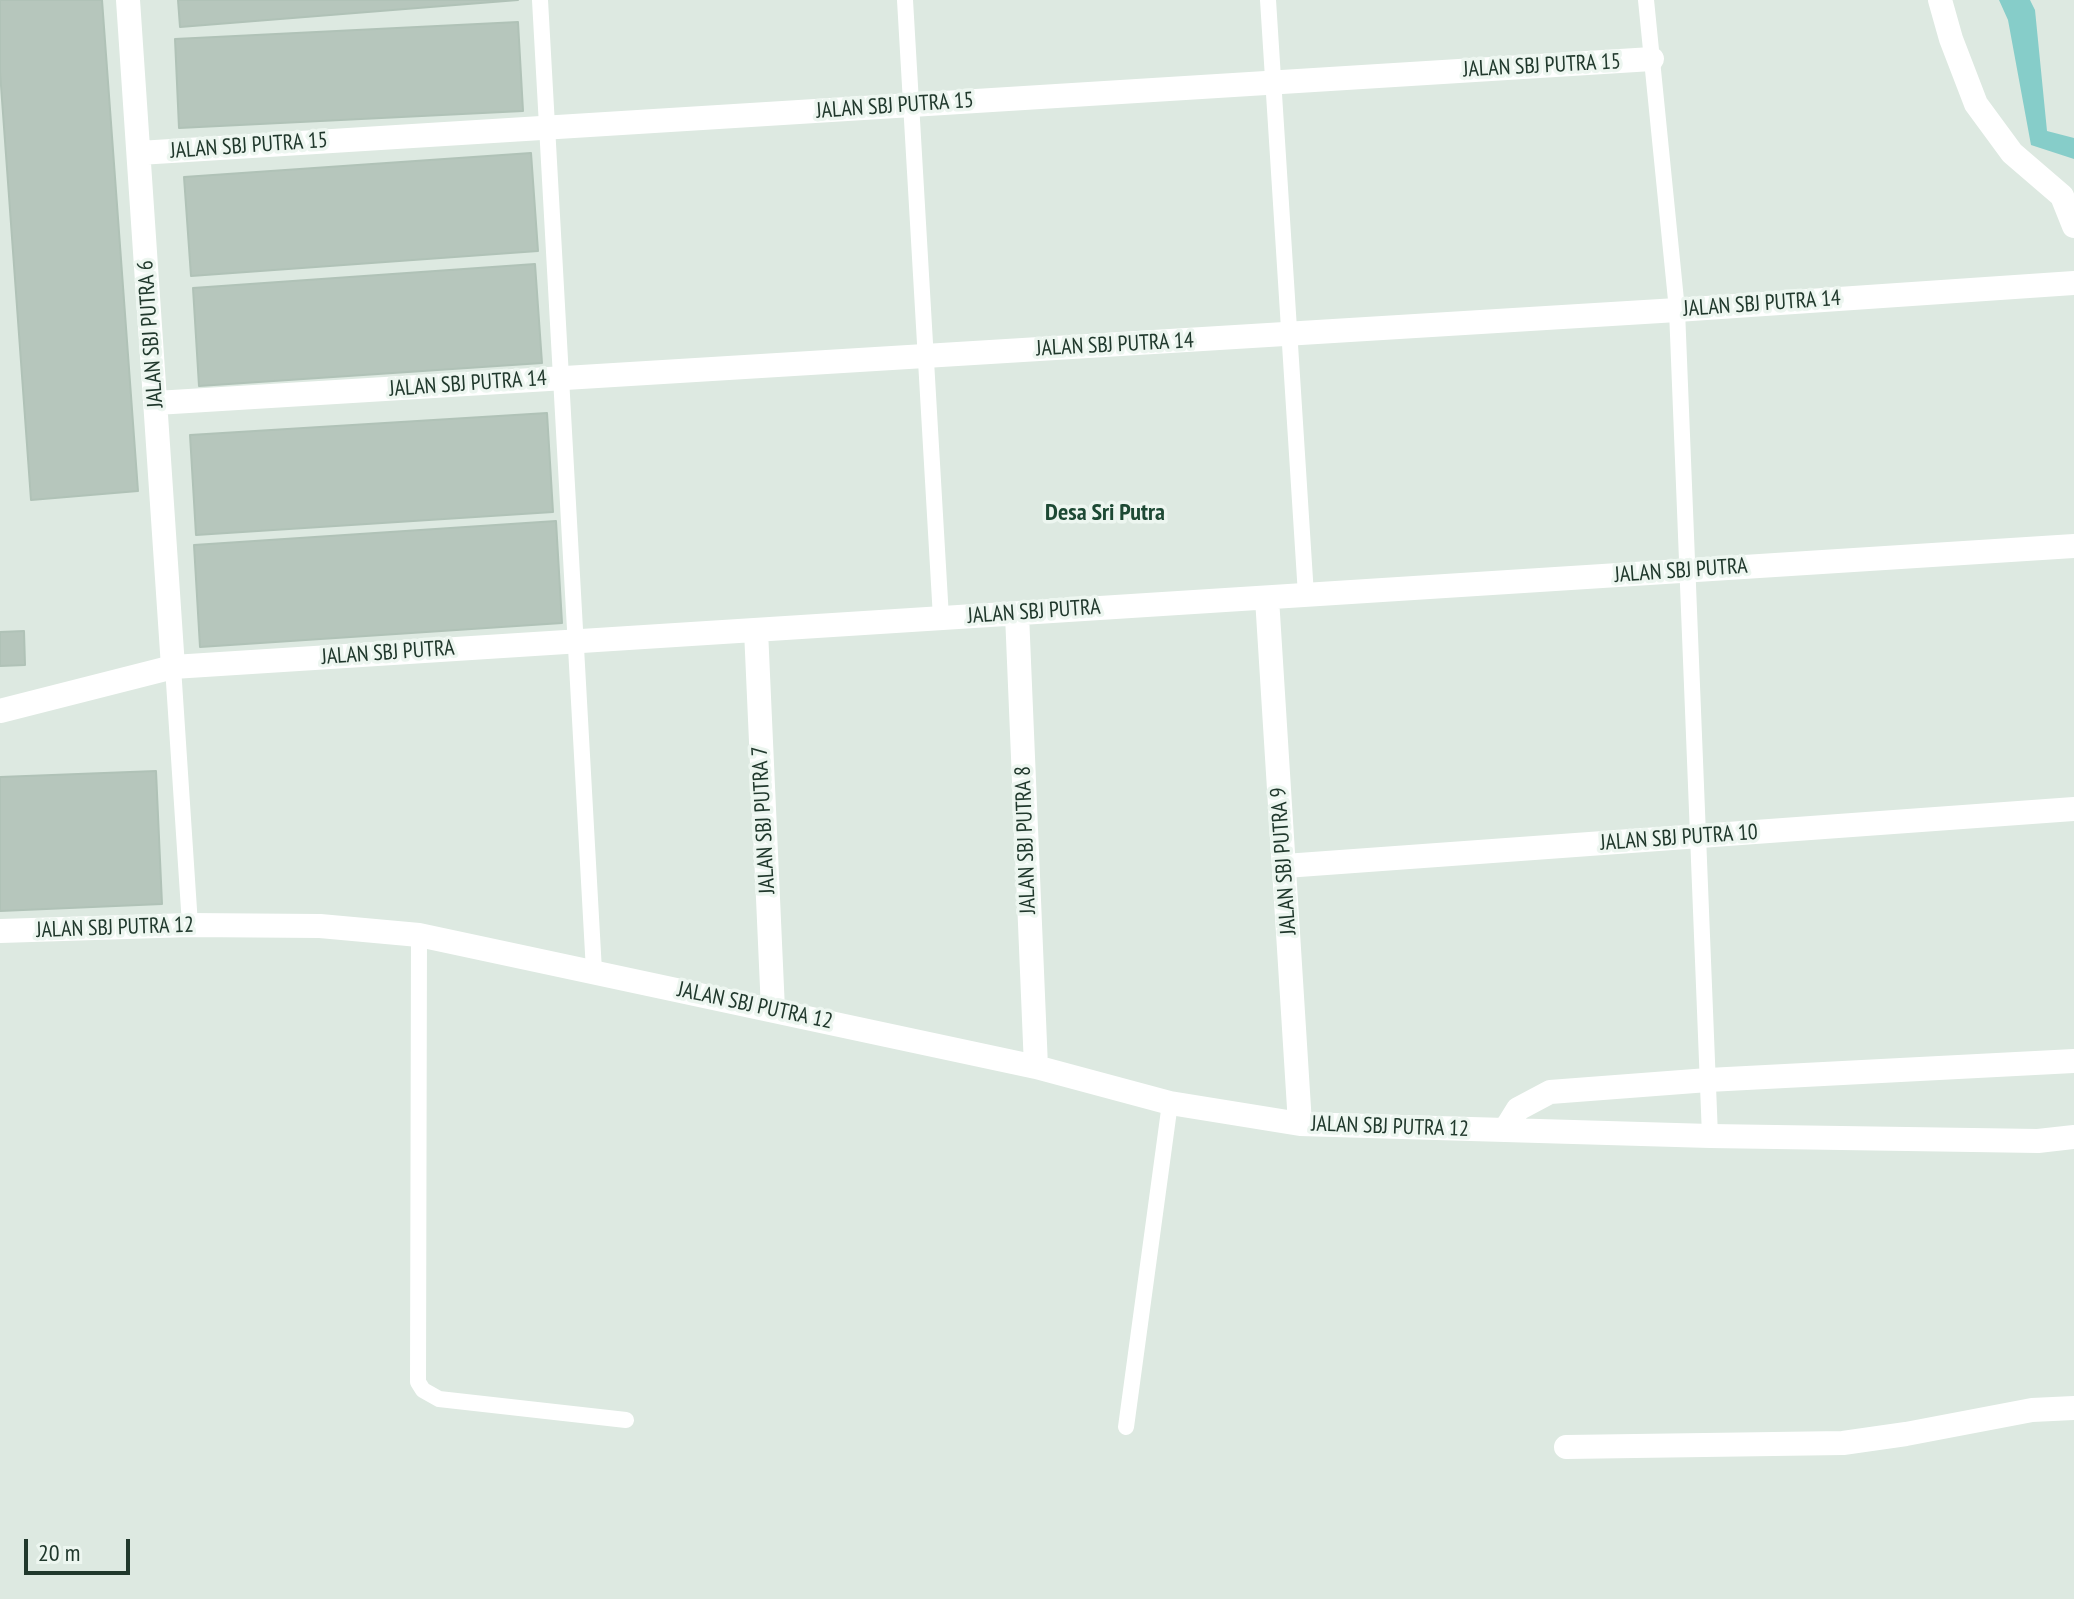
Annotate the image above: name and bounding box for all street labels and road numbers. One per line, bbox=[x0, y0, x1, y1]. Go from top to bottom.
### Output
street label: JALAN SBJ PUTRA 15 bbox=[1463, 49, 1621, 83]
street label: JALAN SBJ PUTRA 15 bbox=[815, 87, 975, 125]
street label: JALAN SBJ PUTRA 15 bbox=[169, 127, 329, 165]
street label: JALAN SBJ PUTRA 6 bbox=[133, 259, 169, 409]
street label: JALAN SBJ PUTRA 14 bbox=[1682, 285, 1842, 323]
street label: JALAN SBJ PUTRA 14 bbox=[1036, 328, 1194, 362]
street label: JALAN SBJ PUTRA 14 bbox=[388, 365, 548, 403]
street label: JALAN SBJ PUTRA bbox=[1614, 553, 1748, 589]
street label: JALAN SBJ PUTRA bbox=[967, 594, 1101, 630]
street label: JALAN SBJ PUTRA bbox=[321, 635, 455, 671]
street label: JALAN SBJ PUTRA 7 bbox=[747, 745, 781, 895]
street label: JALAN SBJ PUTRA 8 bbox=[1010, 766, 1042, 914]
street label: JALAN SBJ PUTRA 9 bbox=[1266, 786, 1302, 936]
street label: JALAN SBJ PUTRA 10 bbox=[1599, 819, 1759, 857]
street label: JALAN SBJ PUTRA 12 bbox=[36, 912, 194, 944]
street label: JALAN SBJ PUTRA 12 bbox=[675, 977, 835, 1035]
street label: JALAN SBJ PUTRA 12 bbox=[1311, 1111, 1469, 1143]

